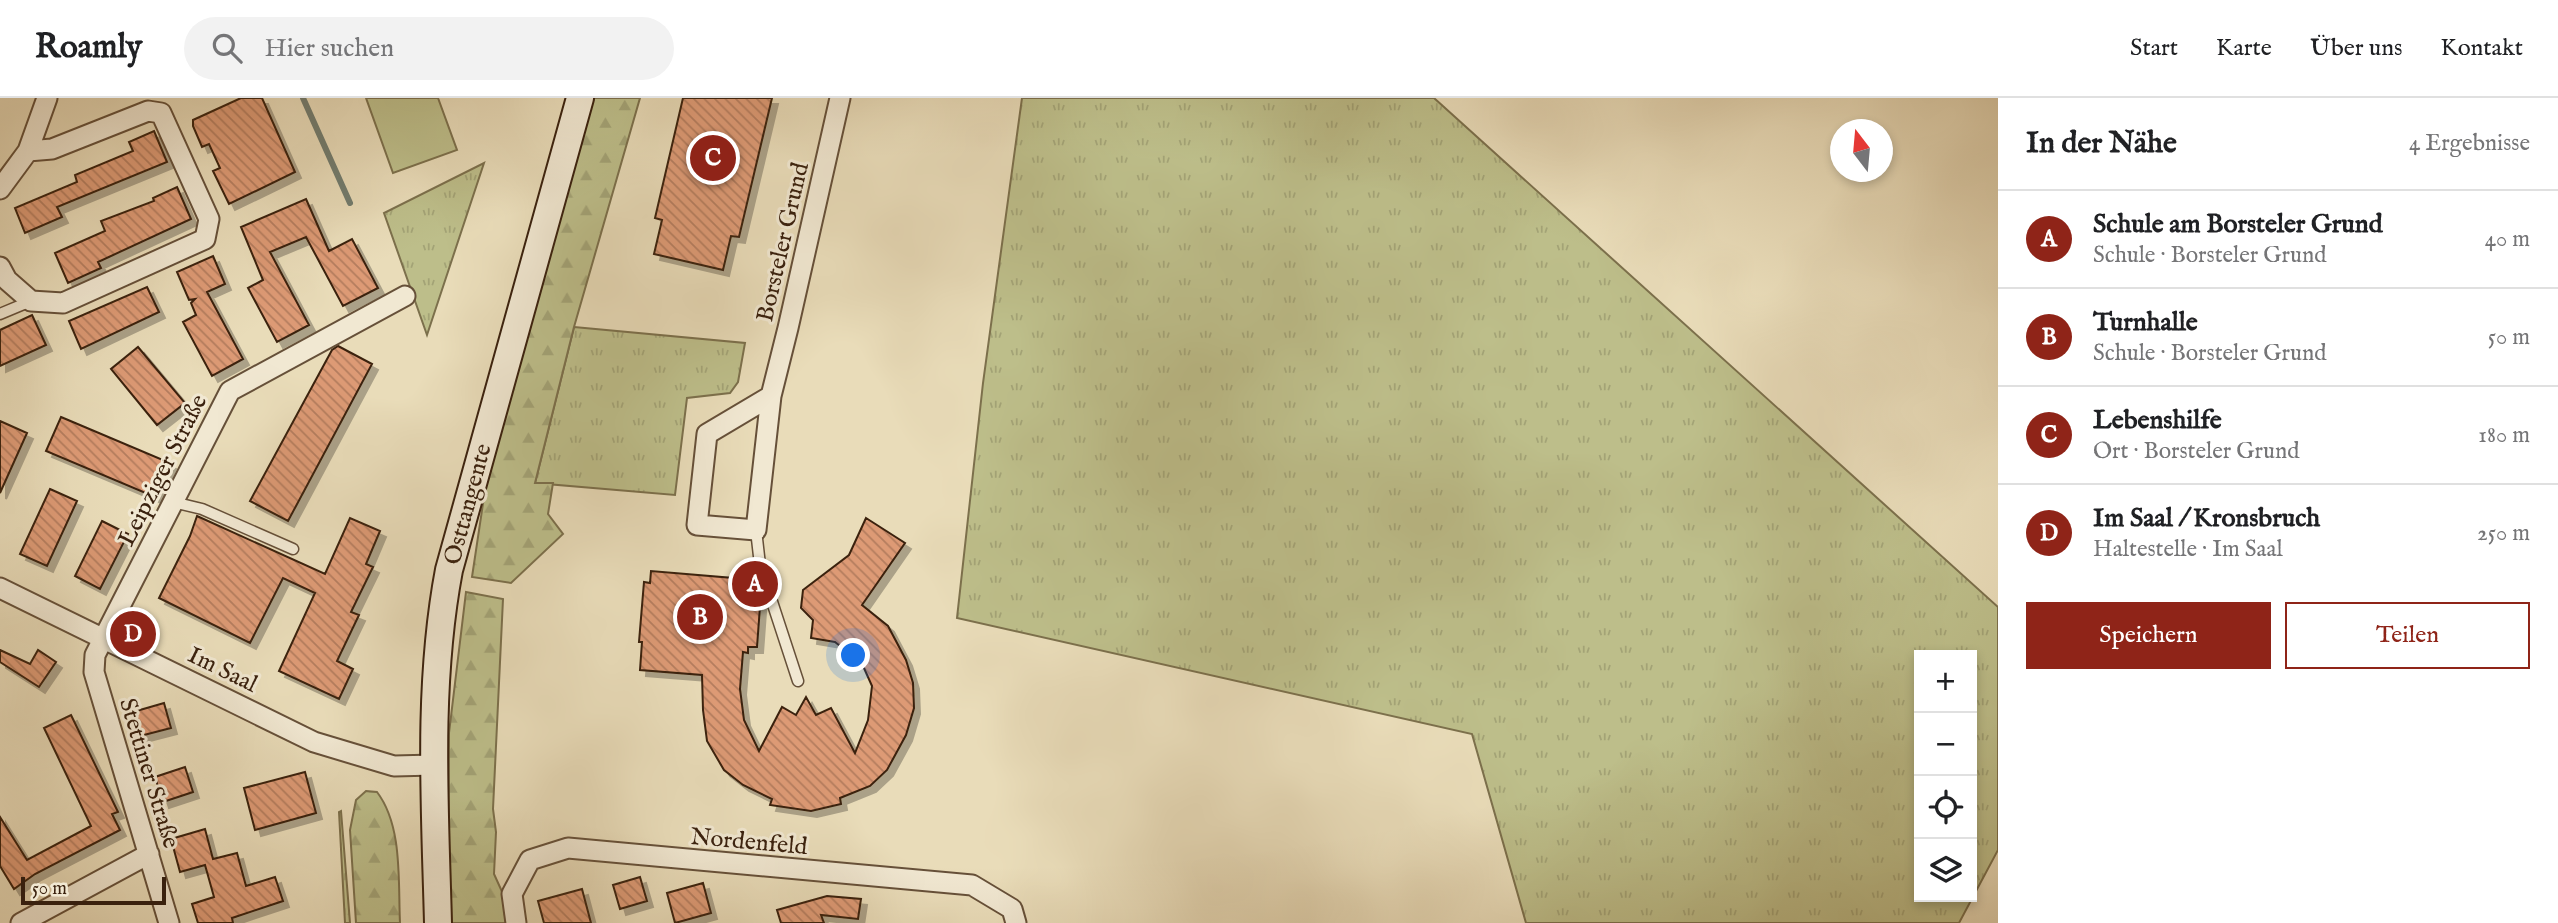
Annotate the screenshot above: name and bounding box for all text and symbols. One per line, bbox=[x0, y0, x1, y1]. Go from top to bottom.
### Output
search box bbox=[184, 17, 674, 80]
text: Roamly bbox=[35, 27, 142, 69]
icon: search bbox=[208, 29, 246, 67]
text: Hier suchen bbox=[264, 32, 394, 65]
text: Start bbox=[2130, 33, 2178, 64]
text: Karte bbox=[2216, 33, 2272, 64]
text: Über uns bbox=[2310, 33, 2402, 64]
text: Kontakt bbox=[2440, 33, 2523, 64]
north arrow bbox=[1830, 119, 1893, 182]
text: In der Nähe bbox=[2026, 125, 2177, 163]
text: 4 Ergebnisse bbox=[2409, 129, 2530, 158]
pin: C bbox=[690, 132, 736, 184]
street label: Borsteler Grund bbox=[750, 159, 817, 325]
text: Schule am Borsteler Grund bbox=[2093, 208, 2383, 241]
text: A bbox=[2041, 225, 2057, 254]
text: 40 m bbox=[2485, 225, 2530, 254]
text: Schule · Borsteler Grund bbox=[2093, 241, 2326, 270]
text: Turnhalle bbox=[2093, 306, 2198, 339]
text: B bbox=[2041, 323, 2057, 352]
text: 50 m bbox=[2488, 323, 2530, 352]
text: Schule · Borsteler Grund bbox=[2093, 339, 2326, 368]
street label: Leipziger Straße bbox=[112, 390, 215, 552]
text: Lebenshilfe bbox=[2093, 404, 2222, 437]
text: C bbox=[2041, 421, 2057, 450]
text: 180 m bbox=[2478, 421, 2530, 450]
text: Ort · Borsteler Grund bbox=[2093, 437, 2299, 466]
street label: Osttangente bbox=[437, 441, 499, 568]
text: Im Saal / Kronsbruch bbox=[2093, 502, 2320, 535]
text: D bbox=[2040, 519, 2058, 548]
text: 250 m bbox=[2477, 519, 2530, 548]
text: Haltestelle · Im Saal bbox=[2093, 535, 2283, 564]
pin: A bbox=[732, 558, 778, 610]
pin: B bbox=[677, 591, 723, 643]
button: Speichern bbox=[2026, 602, 2271, 669]
button: Teilen bbox=[2285, 602, 2530, 669]
pin: D bbox=[110, 608, 156, 660]
your location bbox=[836, 638, 870, 672]
street label: Im Saal bbox=[182, 640, 263, 701]
map controls bbox=[1914, 650, 1977, 902]
button: + bbox=[1914, 650, 1977, 713]
street label: Stettiner Straße bbox=[111, 695, 186, 852]
button: − bbox=[1914, 713, 1977, 776]
button: locate bbox=[1914, 776, 1977, 839]
street label: Nordenfeld bbox=[689, 822, 809, 863]
button: layers bbox=[1914, 839, 1977, 902]
scale bar bbox=[21, 874, 166, 906]
text: 50 m bbox=[32, 877, 67, 901]

